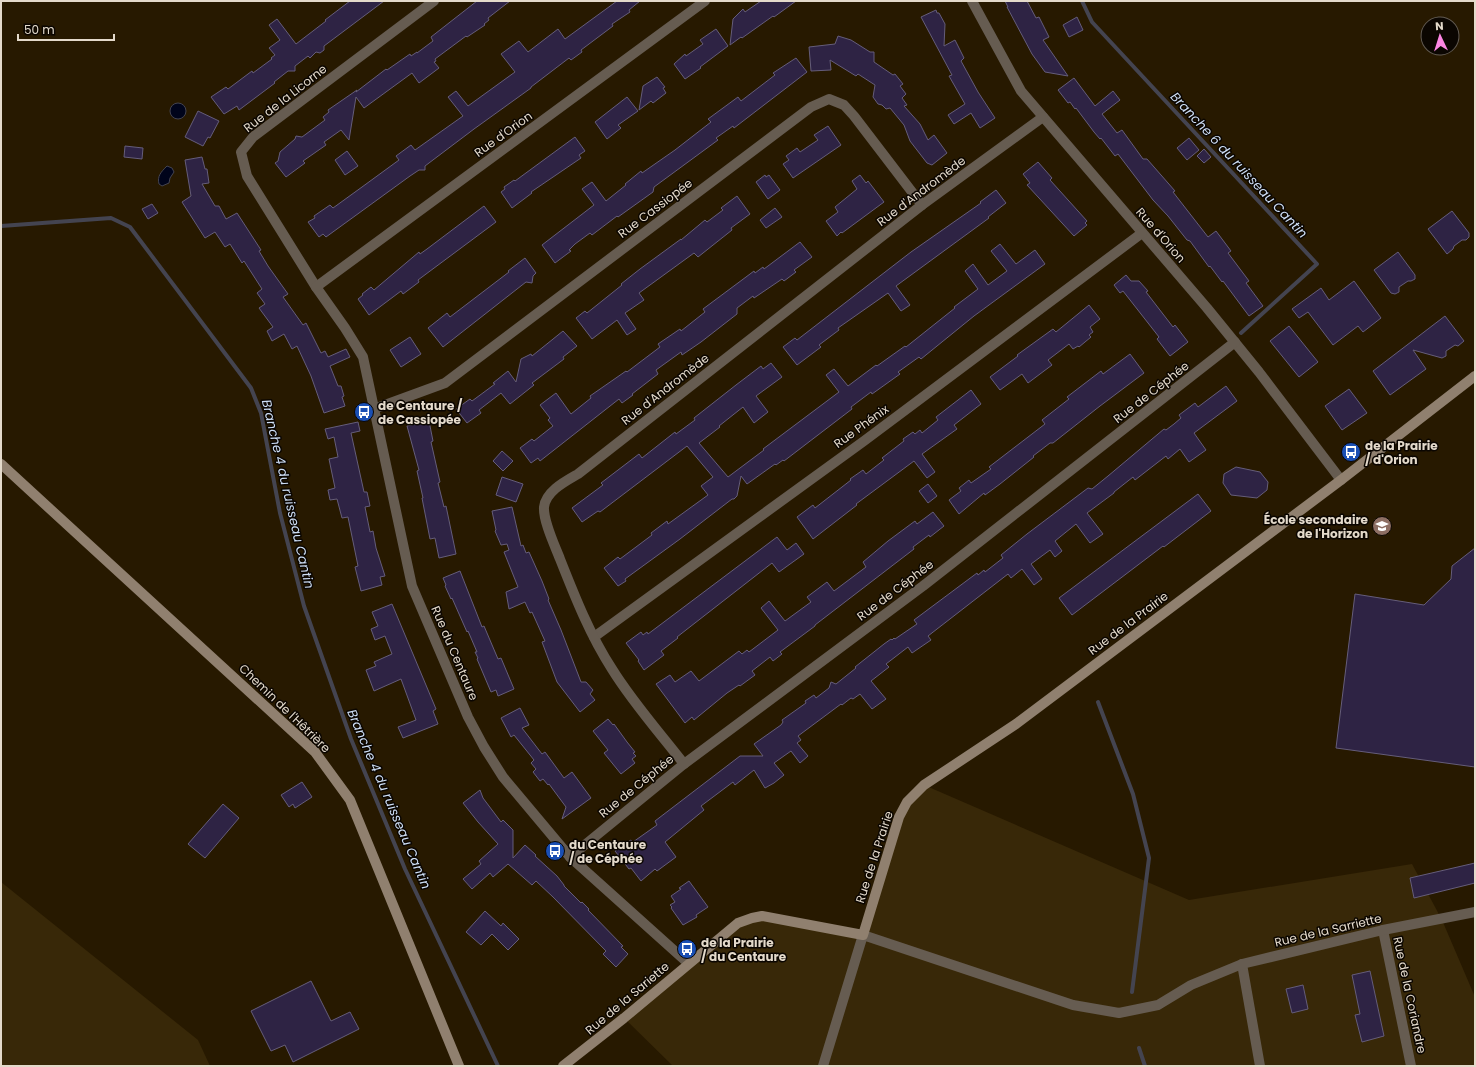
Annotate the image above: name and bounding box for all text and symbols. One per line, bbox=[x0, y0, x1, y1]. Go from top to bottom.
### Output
scale bar bbox=[18, 16, 114, 42]
north arrow bbox=[1420, 16, 1460, 56]
text: N bbox=[1435, 18, 1444, 34]
text: 50 m bbox=[24, 21, 55, 38]
street label: Rue de la Licorne bbox=[240, 60, 330, 136]
water label: Branche 6 du ruisseau Cantin bbox=[1166, 88, 1312, 242]
street label: Rue d'Orion bbox=[471, 107, 535, 161]
street label: Rue d'Andromède bbox=[873, 152, 969, 230]
street label: Rue Cassiopée bbox=[614, 174, 696, 242]
street label: Rue d'Orion bbox=[1132, 204, 1190, 266]
street label: Rue d'Andromède bbox=[618, 349, 712, 429]
street label: Rue de Céphée bbox=[1110, 357, 1192, 427]
place label: de Centaure / de Cassiopée bbox=[378, 397, 463, 428]
water label: Branche 4 du ruisseau Cantin bbox=[257, 398, 319, 590]
street label: Rue Phénix bbox=[830, 400, 892, 452]
bus stop icon: de Centaure / de Cassiopée bbox=[353, 401, 375, 423]
place label: de la Prairie / d'Orion bbox=[1365, 437, 1438, 468]
bus stop icon: de la Prairie / d'Orion bbox=[1340, 441, 1362, 463]
place label: École secondaire de l'Horizon bbox=[1264, 511, 1369, 542]
school or university icon: École secondaire de l'Horizon bbox=[1371, 515, 1393, 537]
street label: Rue de Céphée bbox=[853, 556, 937, 624]
street label: Rue de la Prairie bbox=[1085, 587, 1171, 659]
street label: Rue du Centaure bbox=[427, 603, 483, 703]
street label: Chemin de l'Hêtrière bbox=[236, 660, 334, 756]
water label: Branche 4 du ruisseau Cantin bbox=[342, 706, 436, 892]
street label: Rue de Céphée bbox=[595, 751, 677, 821]
street label: Rue de la Prairie bbox=[851, 809, 897, 905]
place label: du Centaure / de Céphée bbox=[569, 836, 647, 867]
bus stop icon: du Centaure / de Céphée bbox=[544, 840, 566, 862]
street label: Rue de la Sarriette bbox=[1273, 909, 1383, 951]
place label: de la Prairie / du Centaure bbox=[701, 934, 787, 965]
street label: Rue de la Coriandre bbox=[1389, 935, 1431, 1055]
bus stop icon: de la Prairie / du Centaure bbox=[676, 938, 698, 960]
street label: Rue de la Sariette bbox=[581, 958, 673, 1038]

